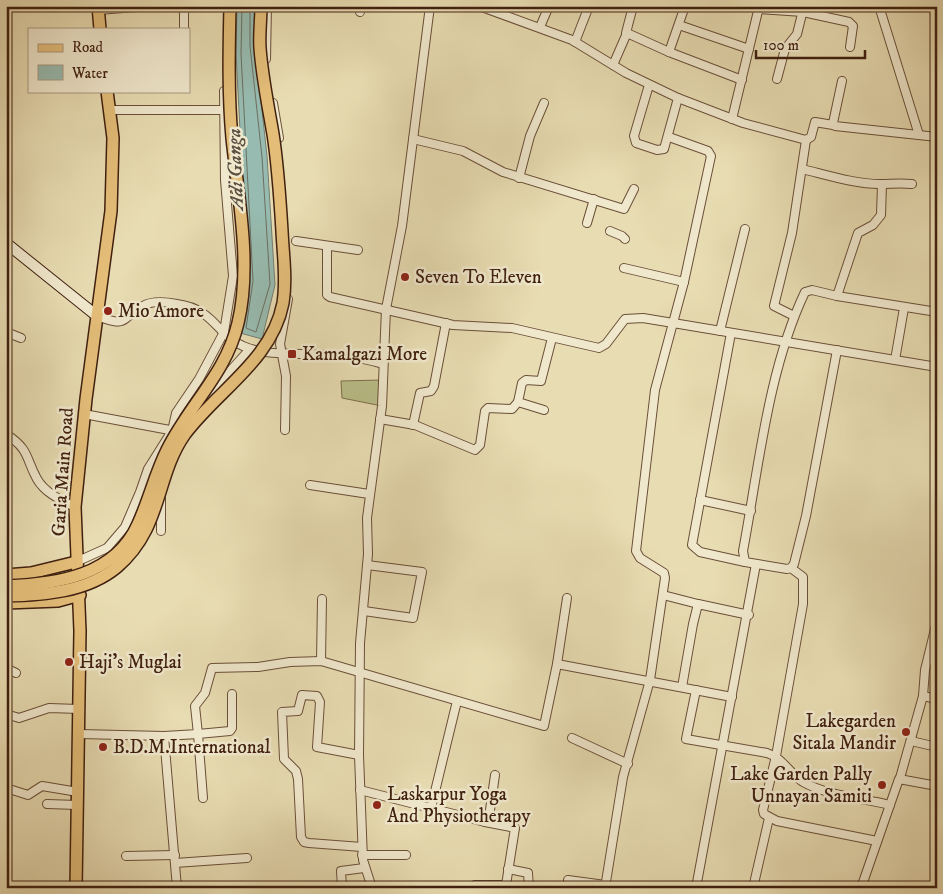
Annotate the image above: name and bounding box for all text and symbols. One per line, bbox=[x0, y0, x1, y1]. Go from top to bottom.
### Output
legend bbox=[28, 28, 190, 92]
scale bar bbox=[756, 28, 864, 60]
text: 100 m bbox=[763, 36, 799, 55]
text: Road bbox=[72, 38, 104, 57]
text: Water bbox=[71, 64, 108, 83]
water label: Adi Ganga bbox=[222, 128, 250, 212]
place label: Seven To Eleven bbox=[415, 266, 542, 289]
marker: Seven To Eleven bbox=[399, 271, 411, 283]
place label: Mio Amore bbox=[118, 300, 204, 323]
marker: Mio Amore bbox=[102, 305, 114, 317]
place label: Kamalgazi More bbox=[302, 343, 427, 366]
marker: Kamalgazi More bbox=[286, 348, 298, 360]
street label: Garia Main Road bbox=[47, 406, 79, 537]
place label: Haji's Muglai bbox=[79, 651, 182, 674]
marker: Haji's Muglai bbox=[63, 656, 75, 668]
place label: Lakegarden Sitala Mandir bbox=[792, 710, 896, 755]
marker: Lakegarden Sitala Mandir bbox=[900, 726, 912, 738]
place label: B.D.M.International bbox=[113, 736, 271, 759]
marker: B.D.M.International bbox=[97, 741, 109, 753]
place label: Lake Garden Pally Unnayan Samiti bbox=[730, 763, 873, 808]
marker: Lake Garden Pally Unnayan Samiti bbox=[876, 779, 888, 791]
place label: Laskarpur Yoga And Physiotherapy bbox=[387, 783, 531, 828]
marker: Laskarpur Yoga And Physiotherapy bbox=[371, 799, 383, 811]

